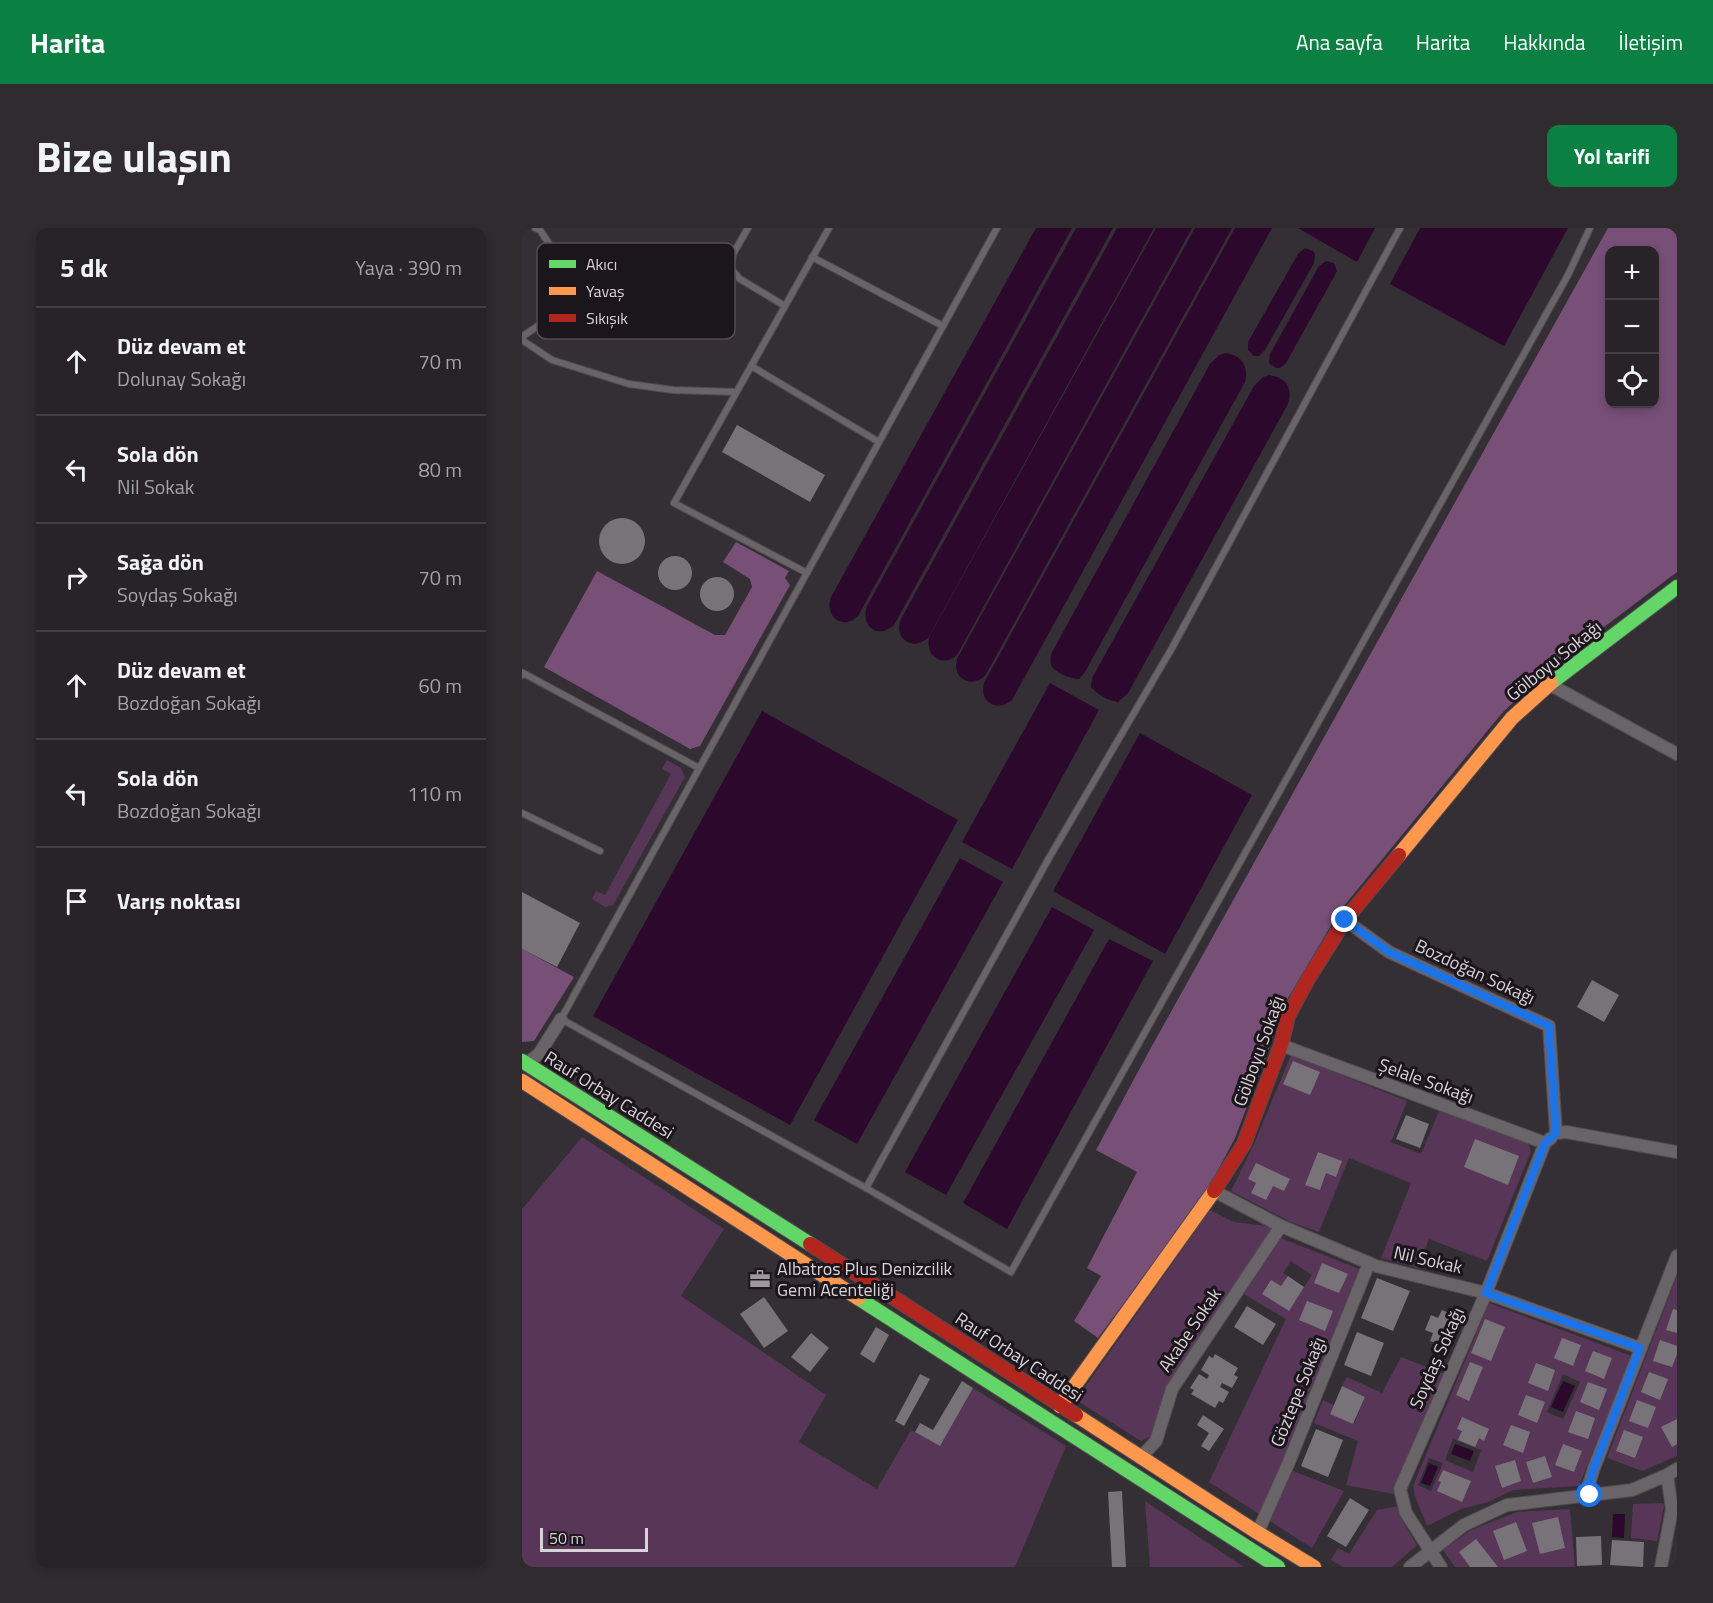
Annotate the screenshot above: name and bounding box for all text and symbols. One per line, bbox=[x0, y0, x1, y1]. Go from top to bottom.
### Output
text: Harita bbox=[30, 21, 105, 64]
text: Ana sayfa bbox=[1296, 26, 1383, 58]
text: Harita bbox=[1416, 26, 1470, 58]
text: Hakkında bbox=[1503, 26, 1586, 58]
text: İletişim bbox=[1619, 26, 1683, 58]
text: Bize ulaşın bbox=[36, 124, 232, 188]
button: Yol tarifi bbox=[1547, 125, 1677, 187]
legend bbox=[537, 243, 735, 339]
map controls bbox=[1605, 246, 1659, 408]
button: + bbox=[1605, 246, 1659, 300]
text: 5 dk bbox=[60, 248, 108, 287]
text: Yaya · 390 m bbox=[355, 252, 462, 283]
text: Akıcı bbox=[586, 252, 617, 276]
text: Yavaş bbox=[586, 279, 625, 303]
button: − bbox=[1605, 300, 1659, 354]
text: Sıkışık bbox=[586, 306, 628, 330]
text: Düz devam et bbox=[117, 329, 246, 363]
icon: ahead bbox=[60, 345, 93, 378]
text: 70 m bbox=[418, 346, 462, 377]
button: locate bbox=[1605, 354, 1659, 408]
text: Dolunay Sokağı bbox=[117, 363, 246, 394]
text: Sola dön bbox=[117, 437, 199, 471]
icon: left bbox=[60, 453, 93, 486]
text: 80 m bbox=[418, 454, 462, 485]
text: Nil Sokak bbox=[117, 471, 194, 502]
text: Sağa dön bbox=[117, 545, 204, 579]
icon: right bbox=[60, 561, 93, 594]
text: 70 m bbox=[418, 562, 462, 593]
text: Soydaş Sokağı bbox=[117, 579, 238, 610]
street label: Gölboyu Sokağı bbox=[1500, 614, 1607, 708]
text: Düz devam et bbox=[117, 653, 246, 687]
icon: ahead bbox=[60, 669, 93, 702]
text: 60 m bbox=[418, 670, 462, 701]
text: Bozdoğan Sokağı bbox=[117, 687, 261, 718]
text: Sola dön bbox=[117, 761, 199, 795]
icon: left bbox=[60, 777, 93, 810]
text: 110 m bbox=[407, 778, 462, 809]
text: Bozdoğan Sokağı bbox=[117, 795, 261, 826]
text: Varış noktası bbox=[117, 884, 241, 918]
icon: arrive bbox=[60, 885, 93, 918]
route end bbox=[1331, 906, 1357, 932]
street label: Bozdoğan Sokağı bbox=[1411, 932, 1540, 1011]
street label: Gölboyu Sokağı bbox=[1226, 992, 1291, 1110]
street label: Rauf Orbay Caddesi bbox=[539, 1044, 679, 1145]
street label: Şelale Sokağı bbox=[1375, 1051, 1477, 1110]
street label: Nil Sokak bbox=[1391, 1239, 1465, 1281]
place label: Albatros Plus Denizcilik Gemi Acenteliği bbox=[777, 1255, 953, 1303]
office icon: Albatros Plus Denizcilik Gemi Acenteliği bbox=[748, 1267, 772, 1291]
street label: Akabe Sokak bbox=[1151, 1282, 1228, 1377]
street label: Soydaş Sokağı bbox=[1402, 1303, 1471, 1413]
street label: Rauf Orbay Caddesi bbox=[950, 1305, 1089, 1408]
street label: Göztepe Sokağı bbox=[1263, 1333, 1332, 1451]
route start bbox=[1576, 1481, 1602, 1507]
scale bar bbox=[540, 1525, 648, 1552]
text: 50 m bbox=[549, 1526, 584, 1550]

